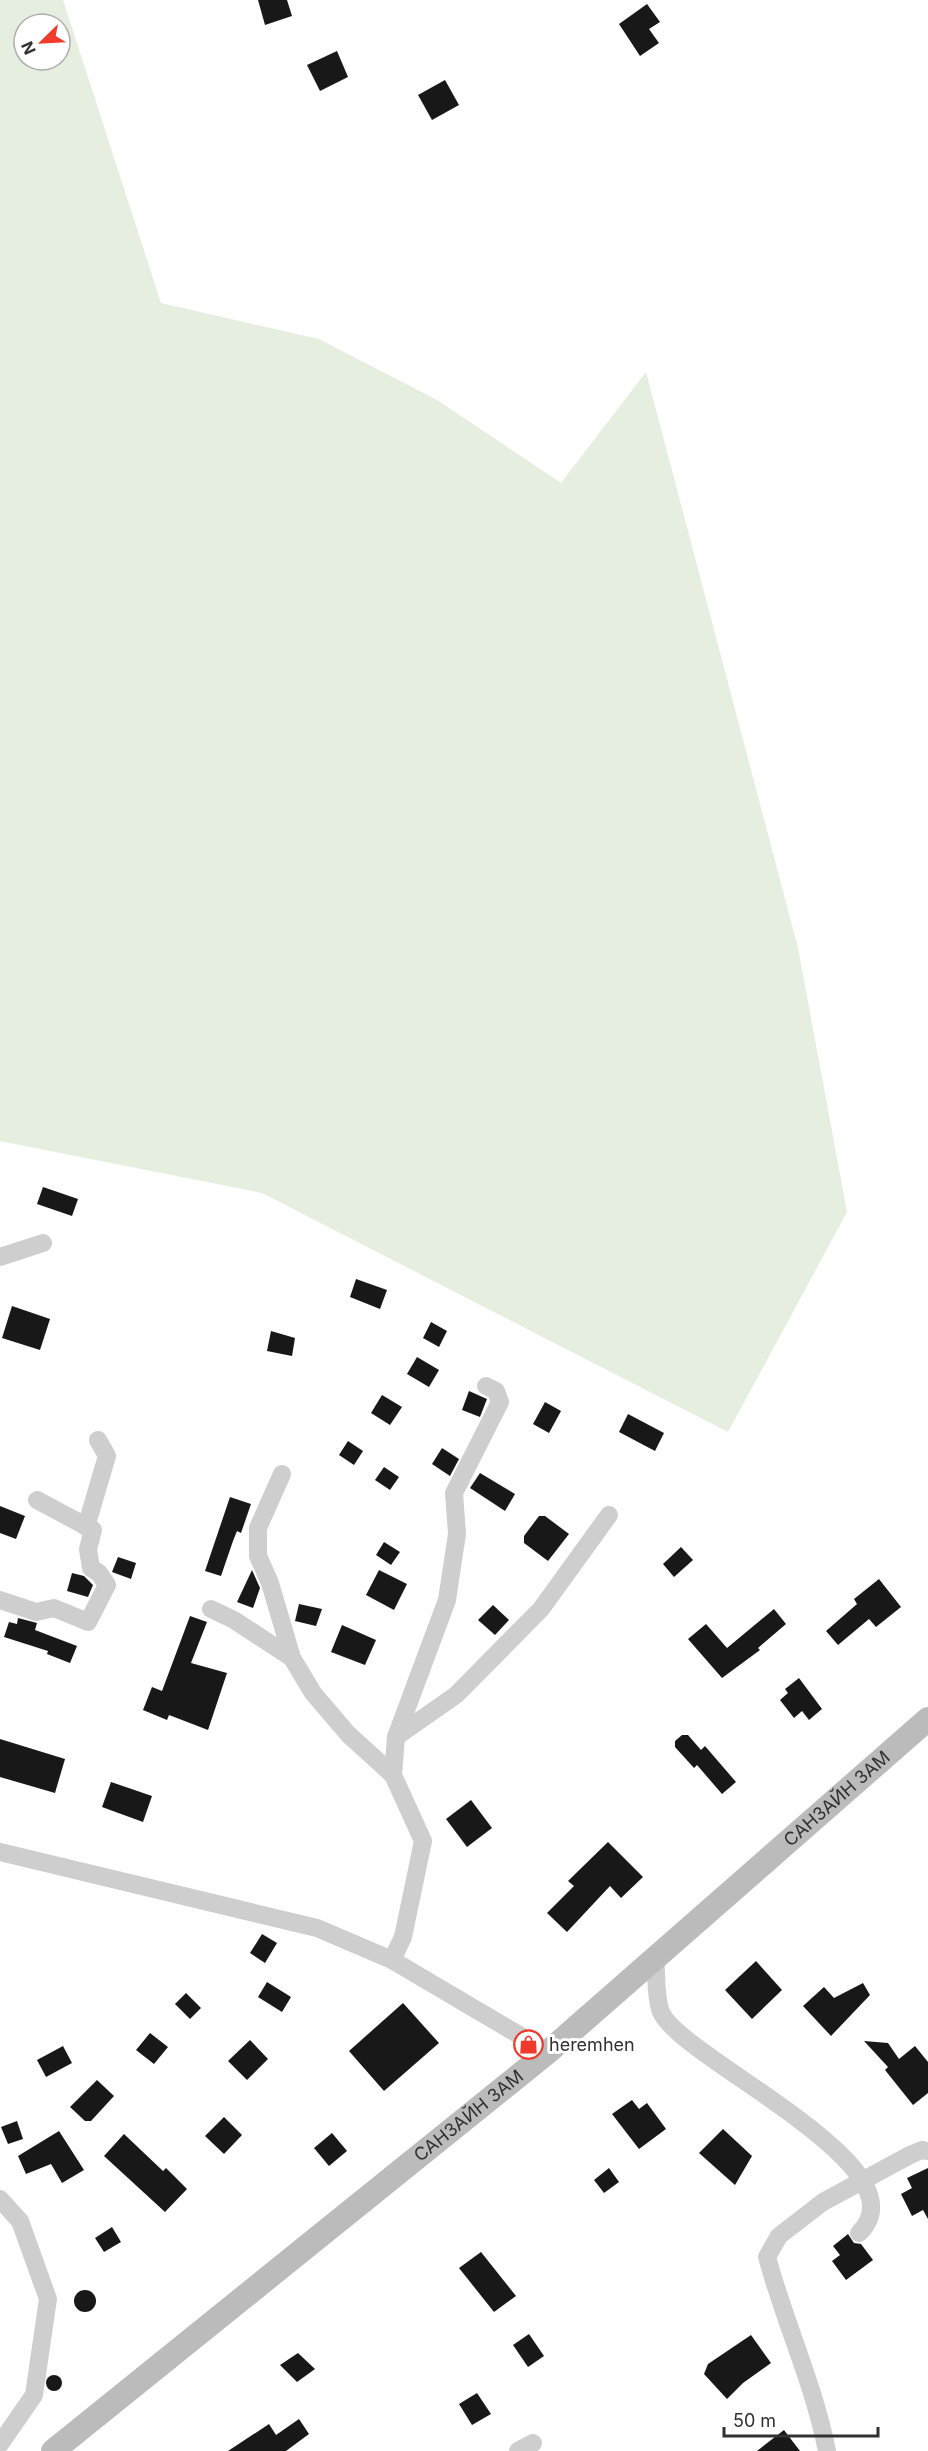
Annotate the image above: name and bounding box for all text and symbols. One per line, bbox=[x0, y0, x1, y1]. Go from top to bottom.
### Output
north arrow bbox=[12, 12, 72, 72]
text: N bbox=[17, 38, 40, 58]
street label: САНЗАЙН ЗАМ bbox=[779, 1746, 894, 1850]
shop icon: heremhen bbox=[512, 2029, 544, 2061]
place label: heremhen bbox=[549, 2034, 635, 2055]
street label: САНЗАЙН ЗАМ bbox=[410, 2065, 527, 2166]
scale bar bbox=[724, 2400, 878, 2438]
text: 50 m bbox=[733, 2410, 776, 2431]

